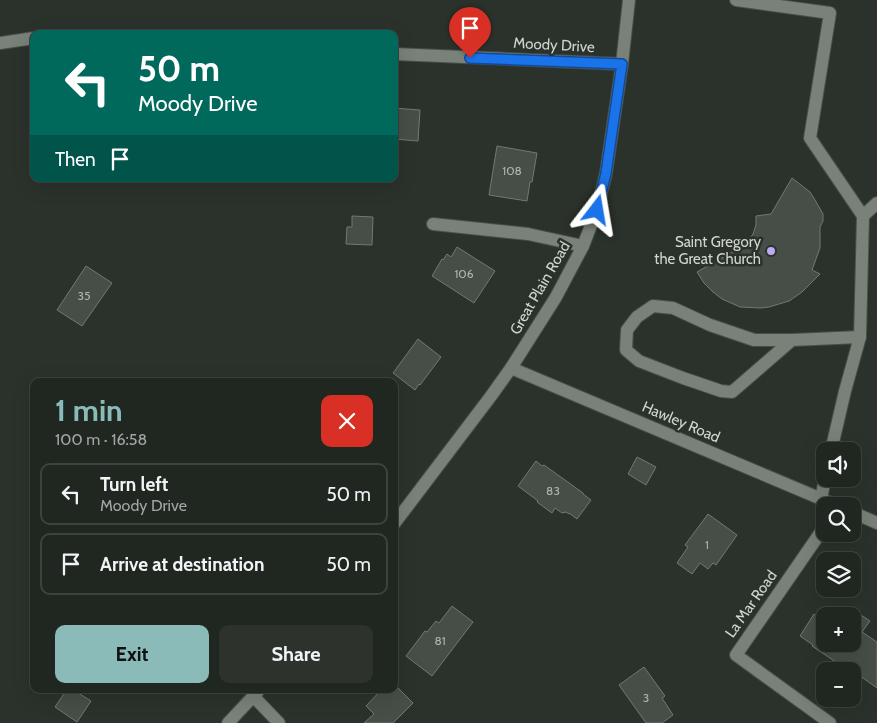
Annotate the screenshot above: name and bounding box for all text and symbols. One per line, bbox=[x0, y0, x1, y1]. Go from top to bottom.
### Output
pin bbox=[449, 7, 491, 58]
icon: arrive bbox=[456, 14, 484, 42]
street label: Moody Drive bbox=[513, 34, 595, 56]
text: 50 m bbox=[138, 47, 220, 90]
icon: left bbox=[55, 50, 120, 115]
text: Moody Drive bbox=[138, 90, 257, 117]
icon: arrive bbox=[106, 145, 134, 173]
text: Then bbox=[55, 148, 96, 171]
house number: 108 bbox=[502, 163, 522, 178]
position arrow bbox=[570, 183, 622, 235]
place label: Saint Gregory the Great Church bbox=[654, 233, 761, 268]
street label: Great Plain Road bbox=[506, 238, 574, 338]
marker: Saint Gregory the Great Church bbox=[765, 245, 777, 257]
house number: 106 bbox=[454, 266, 474, 281]
house number: 35 bbox=[78, 288, 90, 303]
text: 1 min bbox=[55, 392, 123, 429]
button: close bbox=[321, 395, 373, 447]
street label: Hawley Road bbox=[639, 398, 723, 446]
text: 100 m · 16:58 bbox=[55, 430, 147, 449]
map controls bbox=[816, 442, 861, 707]
button: sound bbox=[816, 442, 861, 487]
text: Turn left bbox=[100, 473, 168, 496]
icon: left bbox=[57, 480, 85, 508]
text: 50 m bbox=[327, 483, 371, 506]
house number: 83 bbox=[546, 483, 560, 498]
text: Moody Drive bbox=[100, 496, 187, 515]
button: search bbox=[816, 497, 861, 542]
house number: 1 bbox=[705, 537, 709, 552]
icon: arrive bbox=[57, 550, 85, 578]
button: layers bbox=[816, 552, 861, 597]
text: Arrive at destination bbox=[100, 553, 264, 576]
text: 50 m bbox=[327, 553, 371, 576]
street label: La Mar Road bbox=[721, 567, 781, 641]
button: + bbox=[816, 607, 861, 652]
button: Exit bbox=[55, 625, 209, 683]
button: Share bbox=[219, 625, 373, 683]
house number: 81 bbox=[434, 633, 446, 648]
button: − bbox=[816, 662, 861, 707]
house number: 3 bbox=[643, 690, 649, 705]

